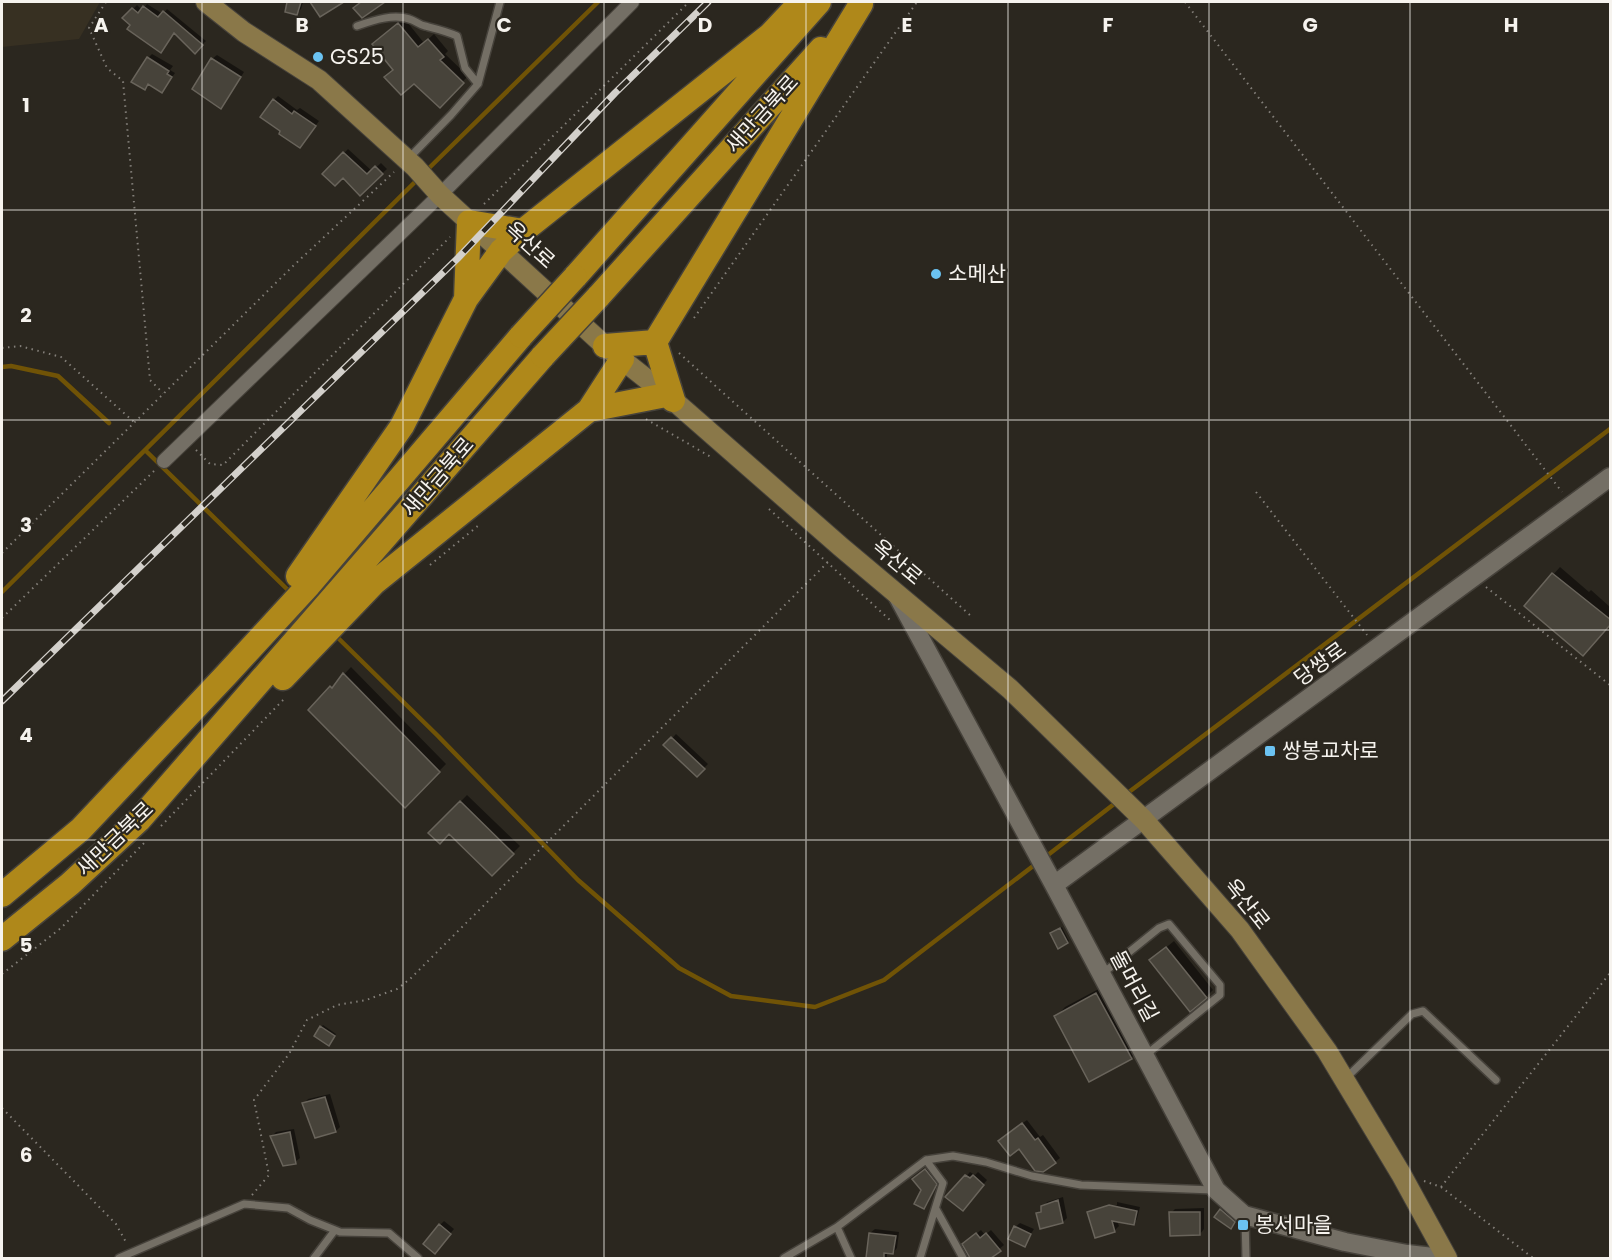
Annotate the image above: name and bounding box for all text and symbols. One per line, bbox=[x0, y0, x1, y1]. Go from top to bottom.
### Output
text: A bbox=[94, 11, 109, 39]
text: B bbox=[295, 11, 309, 39]
text: C bbox=[496, 11, 512, 39]
text: D bbox=[698, 11, 712, 39]
text: E bbox=[902, 11, 912, 39]
text: F bbox=[1103, 11, 1114, 39]
text: G bbox=[1302, 11, 1318, 39]
text: H bbox=[1504, 11, 1518, 39]
place label: GS25 bbox=[330, 42, 384, 71]
marker: GS25 bbox=[311, 50, 325, 64]
street label: 새만금북로 bbox=[719, 68, 805, 159]
text: 1 bbox=[22, 91, 30, 119]
street label: 옥산로 bbox=[499, 214, 562, 275]
place label: 소메산 bbox=[948, 259, 1006, 288]
marker: 소메산 bbox=[929, 267, 943, 281]
text: 2 bbox=[20, 301, 32, 329]
street label: 새만금북로 bbox=[395, 431, 480, 523]
text: 3 bbox=[20, 511, 32, 539]
street label: 옥산로 bbox=[866, 532, 929, 591]
street label: 당쌍로 bbox=[1288, 635, 1352, 692]
text: 4 bbox=[19, 721, 33, 749]
place label: 쌍봉교차로 bbox=[1282, 736, 1379, 765]
marker: 쌍봉교차로 bbox=[1263, 744, 1277, 758]
street label: 새만금북로 bbox=[70, 795, 159, 883]
street label: 옥산로 bbox=[1218, 872, 1277, 935]
text: 5 bbox=[20, 931, 33, 959]
street label: 돌머리길 bbox=[1103, 945, 1165, 1027]
text: 6 bbox=[20, 1141, 32, 1169]
place label: 봉서마을 bbox=[1255, 1210, 1332, 1239]
marker: 봉서마을 bbox=[1236, 1218, 1250, 1232]

